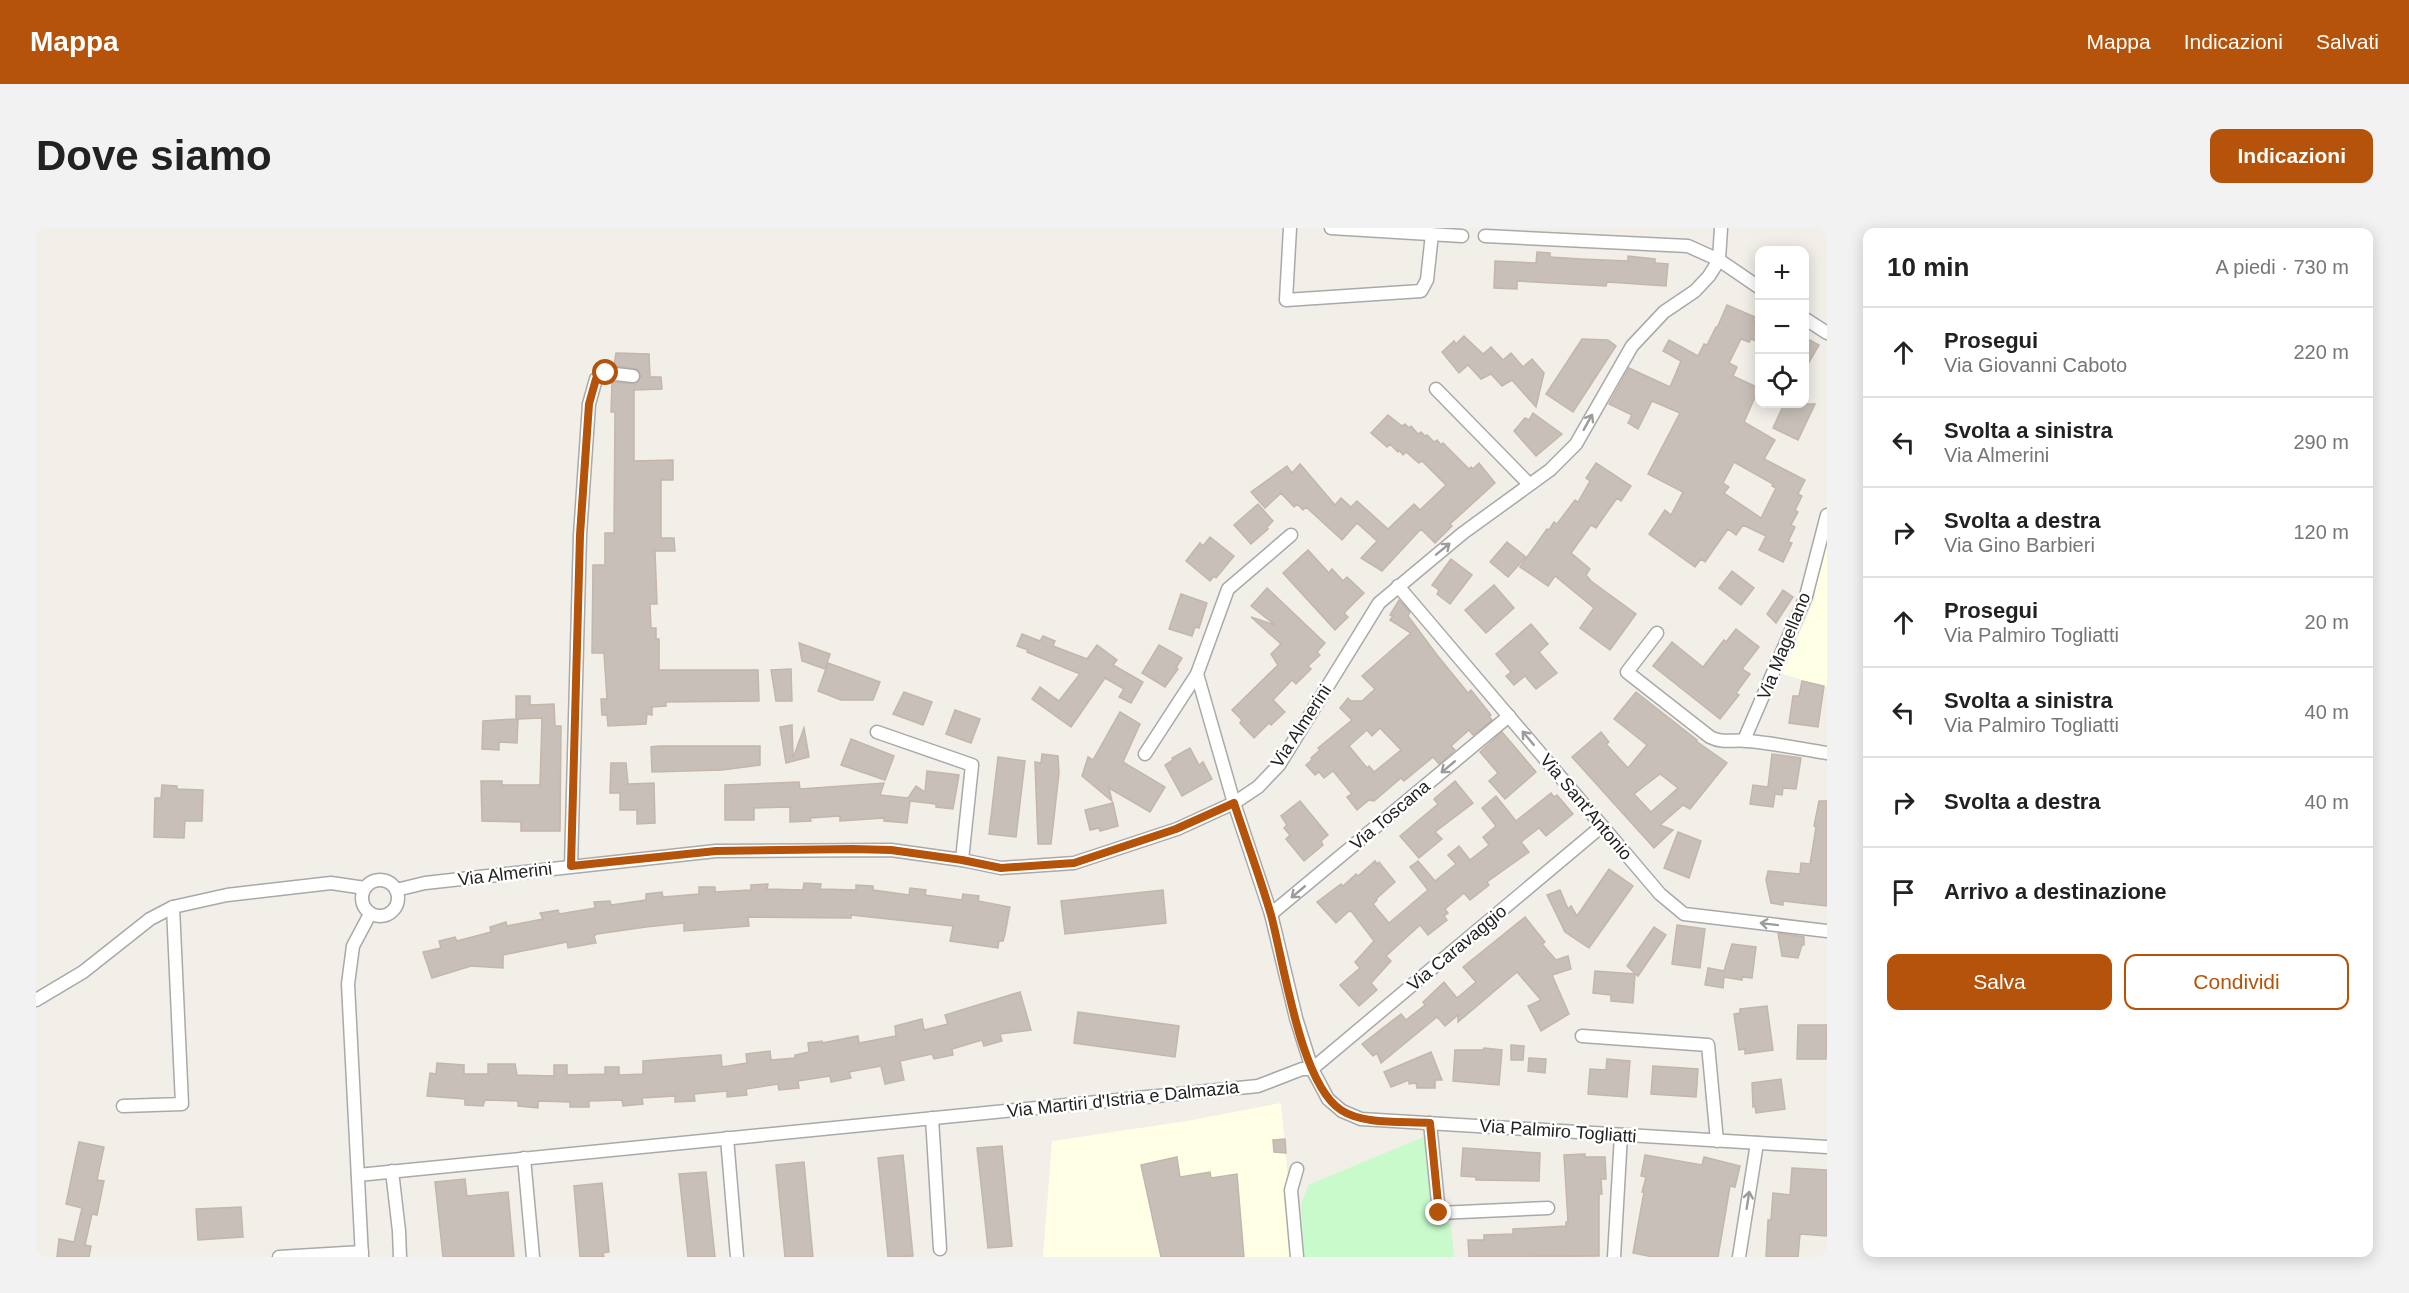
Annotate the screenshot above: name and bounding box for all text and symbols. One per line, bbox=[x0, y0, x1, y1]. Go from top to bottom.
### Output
text: Mappa bbox=[30, 26, 119, 57]
text: Mappa bbox=[2087, 30, 2151, 53]
text: Indicazioni bbox=[2184, 30, 2283, 53]
text: Salvati bbox=[2316, 30, 2379, 53]
button: Indicazioni bbox=[2210, 129, 2373, 183]
text: Dove siamo bbox=[36, 132, 272, 179]
map controls bbox=[1755, 246, 1809, 408]
button: + bbox=[1755, 246, 1809, 300]
text: 10 min bbox=[1887, 252, 1969, 282]
text: A piedi · 730 m bbox=[2216, 256, 2349, 278]
button: − bbox=[1755, 300, 1809, 354]
text: Prosegui bbox=[1944, 328, 2038, 353]
icon: ahead bbox=[1887, 336, 1920, 369]
text: 220 m bbox=[2293, 341, 2349, 363]
button: locate bbox=[1755, 354, 1809, 408]
text: Via Giovanni Caboto bbox=[1944, 354, 2127, 376]
route start bbox=[592, 359, 618, 385]
one-way arrow bbox=[1583, 413, 1594, 431]
text: Svolta a sinistra bbox=[1944, 418, 2113, 443]
icon: left bbox=[1887, 426, 1920, 459]
text: 290 m bbox=[2293, 431, 2349, 453]
text: Via Almerini bbox=[1944, 444, 2049, 466]
text: Svolta a destra bbox=[1944, 508, 2101, 533]
icon: right bbox=[1887, 516, 1920, 549]
text: 120 m bbox=[2293, 521, 2349, 543]
text: Via Gino Barbieri bbox=[1944, 534, 2095, 556]
one-way arrow bbox=[1435, 542, 1450, 556]
street label: Via Magellano bbox=[1753, 590, 1815, 702]
text: Prosegui bbox=[1944, 598, 2038, 623]
icon: ahead bbox=[1887, 606, 1920, 639]
text: 20 m bbox=[2305, 611, 2349, 633]
text: Via Palmiro Togliatti bbox=[1944, 624, 2119, 646]
street label: Via Almerini bbox=[1267, 681, 1335, 771]
text: Svolta a sinistra bbox=[1944, 688, 2113, 713]
icon: left bbox=[1887, 696, 1920, 729]
text: 40 m bbox=[2305, 701, 2349, 723]
text: Via Palmiro Togliatti bbox=[1944, 714, 2119, 736]
one-way arrow bbox=[1521, 730, 1534, 746]
street label: Via Sant'Antonio bbox=[1536, 750, 1636, 864]
one-way arrow bbox=[1441, 760, 1456, 774]
street label: Via Toscana bbox=[1346, 775, 1434, 854]
icon: right bbox=[1887, 786, 1920, 819]
text: Svolta a destra bbox=[1944, 789, 2101, 814]
text: 40 m bbox=[2305, 791, 2349, 813]
street label: Via Almerini bbox=[457, 858, 553, 890]
icon: arrive bbox=[1887, 876, 1920, 909]
text: Arrivo a destinazione bbox=[1944, 879, 2167, 904]
one-way arrow bbox=[1291, 885, 1306, 899]
street label: Via Caravaggio bbox=[1404, 901, 1510, 995]
one-way arrow bbox=[1760, 918, 1779, 929]
button: Salva bbox=[1887, 954, 2112, 1010]
button: Condividi bbox=[2124, 954, 2349, 1010]
street label: Via Martiri d'Istria e Dalmazia bbox=[1006, 1077, 1241, 1121]
street label: Via Palmiro Togliatti bbox=[1479, 1116, 1637, 1146]
one-way arrow bbox=[1743, 1191, 1754, 1210]
route end bbox=[1425, 1199, 1451, 1225]

